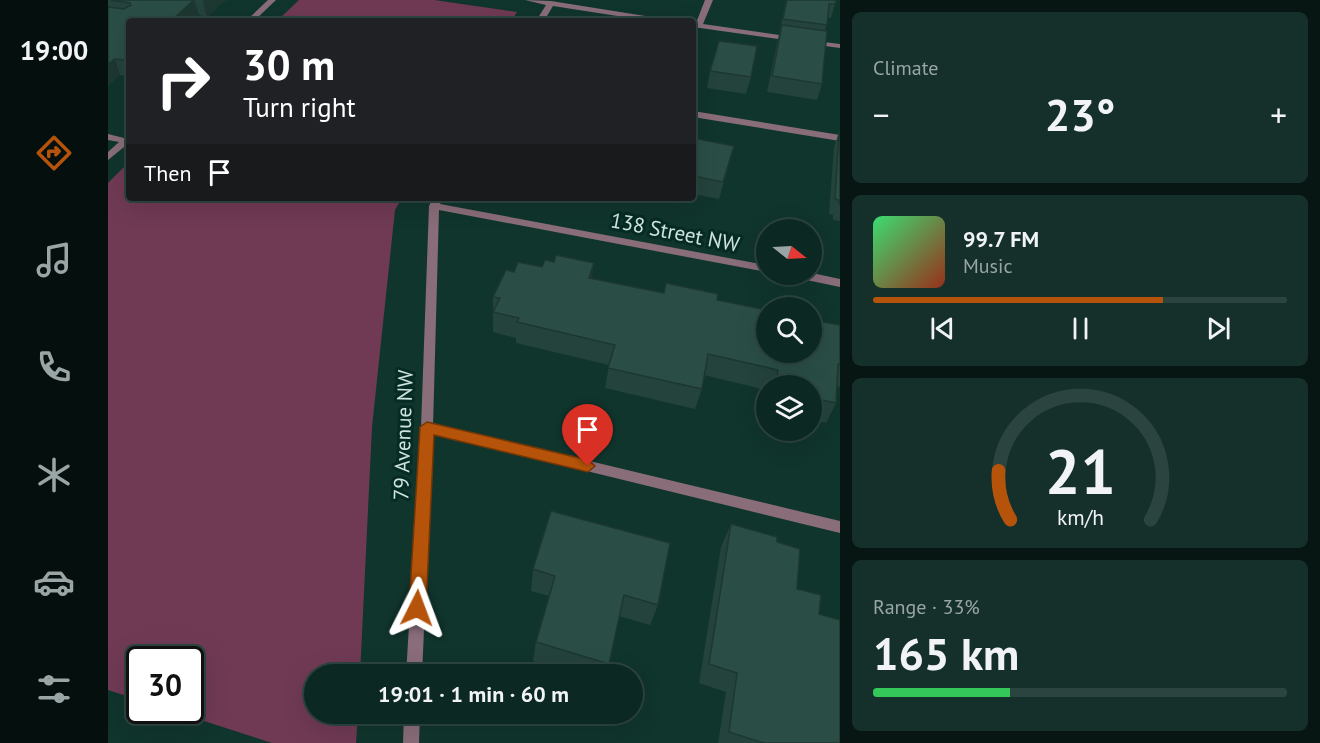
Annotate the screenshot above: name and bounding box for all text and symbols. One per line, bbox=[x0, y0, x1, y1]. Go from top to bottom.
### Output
text: 19:00 bbox=[20, 33, 88, 67]
text: 30 m bbox=[243, 37, 335, 92]
icon: right bbox=[144, 42, 222, 120]
text: Climate bbox=[873, 55, 939, 81]
text: 23° bbox=[1045, 85, 1115, 143]
text: Turn right bbox=[243, 90, 356, 124]
text: − bbox=[873, 93, 890, 136]
text: + bbox=[1270, 93, 1287, 136]
icon: directions bbox=[33, 132, 75, 174]
icon: arrive bbox=[203, 156, 236, 189]
text: Then bbox=[144, 159, 191, 187]
street label: 138 Street NW bbox=[608, 206, 742, 258]
north arrow bbox=[756, 219, 822, 285]
map controls bbox=[756, 219, 822, 441]
text: 99.7 FM bbox=[963, 225, 1039, 253]
icon: music bbox=[33, 239, 75, 281]
text: Music bbox=[963, 253, 1012, 279]
button: search bbox=[756, 297, 822, 363]
icon: previous bbox=[926, 312, 959, 345]
icon: pause bbox=[1064, 312, 1097, 345]
icon: next bbox=[1202, 312, 1235, 345]
icon: phone bbox=[33, 346, 75, 388]
street label: 79 Avenue NW bbox=[387, 369, 419, 501]
button: layers bbox=[756, 375, 822, 441]
pin bbox=[562, 404, 613, 466]
icon: arrive bbox=[571, 413, 604, 446]
text: 21 bbox=[1045, 430, 1115, 511]
icon: climate bbox=[33, 454, 75, 496]
text: km/h bbox=[1056, 503, 1103, 531]
icon: car bbox=[33, 561, 75, 603]
position arrow bbox=[385, 576, 449, 640]
text: Range · 33% bbox=[873, 594, 980, 620]
text: 165 km bbox=[873, 624, 1019, 682]
speed limit sign: 30 bbox=[126, 646, 204, 724]
icon: filters bbox=[33, 668, 75, 710]
text: 19:01 · 1 min · 60 m bbox=[378, 680, 569, 708]

